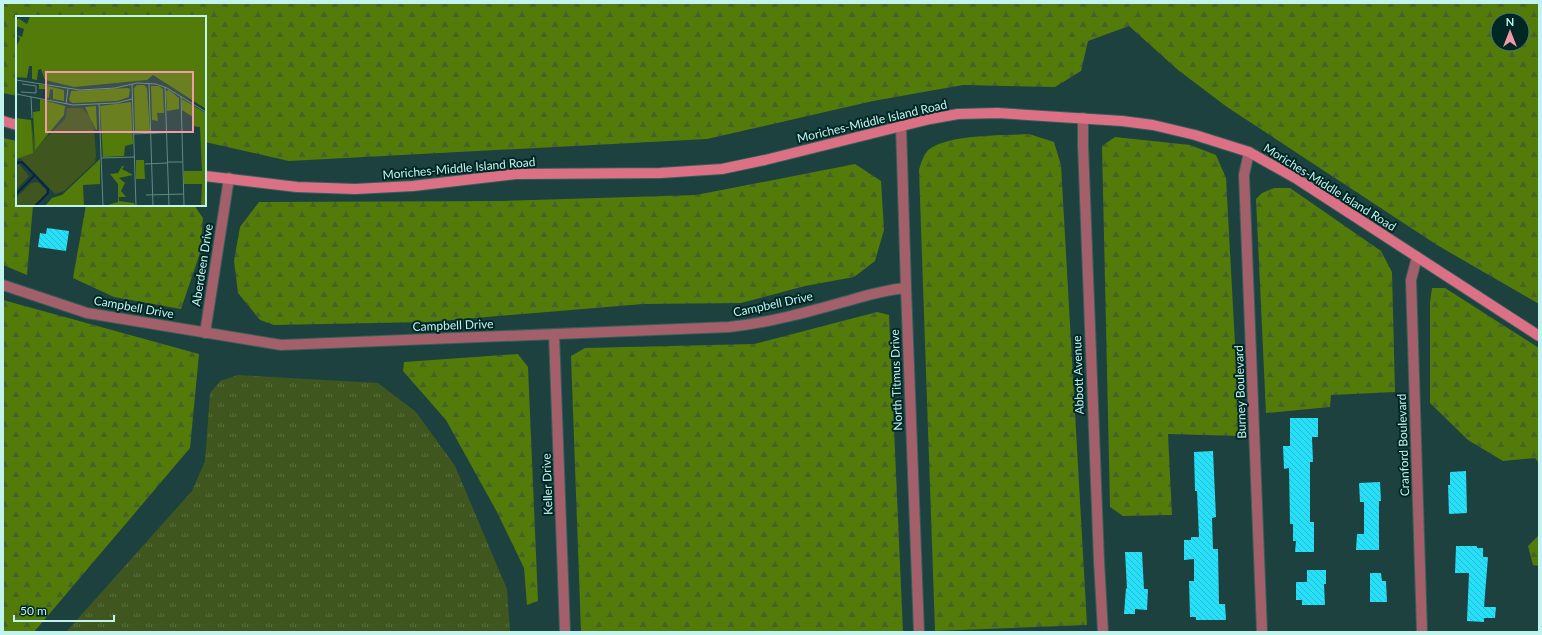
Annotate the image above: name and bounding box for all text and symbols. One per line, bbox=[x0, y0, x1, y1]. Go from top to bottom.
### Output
north arrow bbox=[1490, 12, 1530, 52]
text: N bbox=[1506, 15, 1514, 28]
inset map bbox=[16, 16, 206, 206]
street label: Moriches-Middle Island Road bbox=[796, 96, 948, 146]
street label: Moriches-Middle Island Road bbox=[1261, 140, 1399, 234]
street label: Moriches-Middle Island Road bbox=[382, 154, 536, 182]
street label: Aberdeen Drive bbox=[188, 223, 216, 307]
street label: Campbell Drive bbox=[732, 288, 814, 320]
street label: Campbell Drive bbox=[93, 293, 175, 321]
street label: Campbell Drive bbox=[412, 316, 494, 334]
street label: North Titmus Drive bbox=[887, 329, 905, 431]
street label: Abbott Avenue bbox=[1069, 335, 1087, 415]
street label: Burney Boulevard bbox=[1231, 345, 1249, 439]
street label: Cranford Boulevard bbox=[1394, 393, 1412, 497]
street label: Keller Drive bbox=[538, 453, 556, 515]
scale bar bbox=[14, 597, 114, 623]
text: 50 m bbox=[20, 603, 47, 618]

